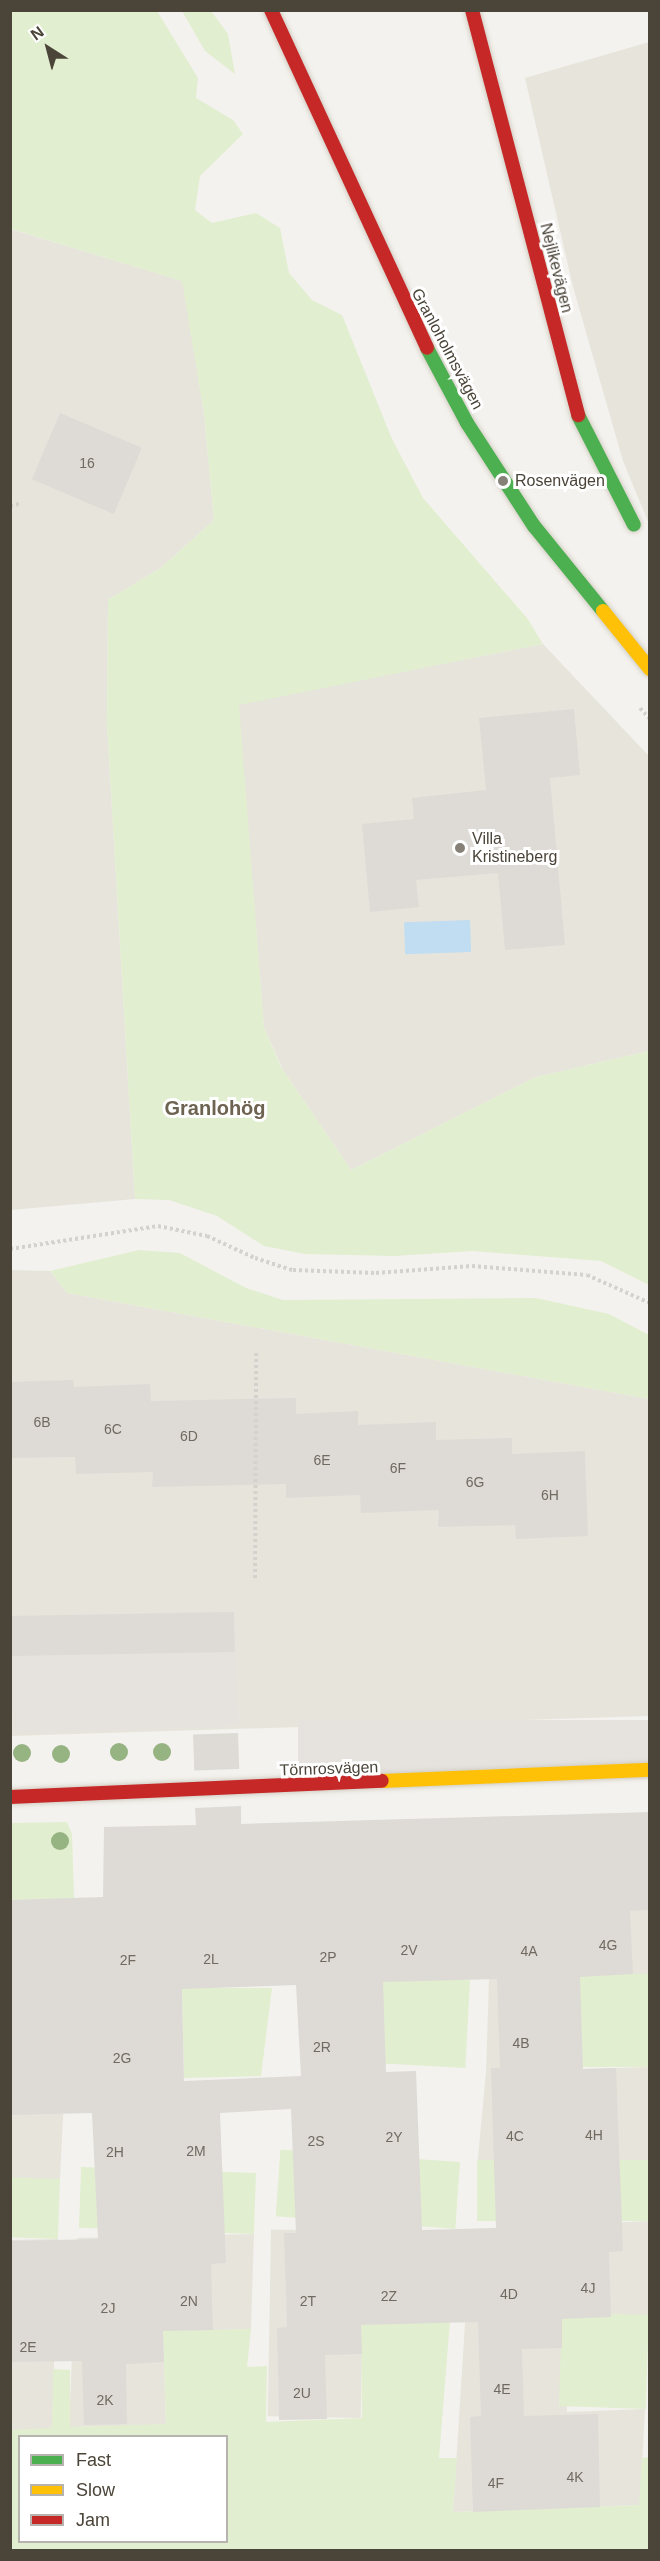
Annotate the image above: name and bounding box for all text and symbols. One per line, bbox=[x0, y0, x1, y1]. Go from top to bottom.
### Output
north arrow bbox=[18, 18, 78, 78]
text: N bbox=[27, 23, 47, 43]
street label: Nejlikevägen bbox=[536, 221, 576, 315]
street label: Granloholmsvägen bbox=[407, 285, 487, 413]
house number: 16 bbox=[79, 455, 95, 471]
place label: Rosenvägen bbox=[515, 471, 605, 491]
marker: Rosenvägen bbox=[496, 474, 510, 488]
place label: Villa Kristineberg bbox=[472, 829, 557, 867]
marker: Villa Kristineberg bbox=[453, 841, 467, 855]
district label: Granlohög bbox=[164, 1096, 266, 1120]
house number: 6B bbox=[33, 1414, 51, 1430]
house number: 6C bbox=[104, 1421, 122, 1437]
house number: 6D bbox=[180, 1428, 198, 1444]
house number: 6E bbox=[313, 1452, 331, 1468]
house number: 6F bbox=[390, 1460, 406, 1476]
house number: 6G bbox=[466, 1474, 484, 1490]
house number: 6H bbox=[541, 1487, 559, 1503]
street label: Törnrosvägen bbox=[279, 1758, 379, 1780]
house number: 4G bbox=[599, 1937, 617, 1953]
house number: 2V bbox=[400, 1942, 418, 1958]
house number: 4A bbox=[520, 1943, 538, 1959]
house number: 2P bbox=[319, 1949, 337, 1965]
house number: 2L bbox=[203, 1951, 219, 1967]
house number: 2F bbox=[120, 1952, 136, 1968]
house number: 4B bbox=[512, 2035, 530, 2051]
house number: 2R bbox=[313, 2039, 331, 2055]
house number: 2G bbox=[113, 2050, 131, 2066]
house number: 4H bbox=[585, 2127, 603, 2143]
house number: 4C bbox=[506, 2128, 524, 2144]
house number: 2Y bbox=[385, 2129, 403, 2145]
house number: 2S bbox=[307, 2133, 325, 2149]
house number: 2M bbox=[186, 2143, 206, 2159]
house number: 2H bbox=[106, 2144, 124, 2160]
house number: 4J bbox=[581, 2280, 595, 2296]
house number: 4D bbox=[500, 2286, 518, 2302]
house number: 2Z bbox=[381, 2288, 397, 2304]
house number: 2N bbox=[180, 2293, 198, 2309]
house number: 2T bbox=[300, 2293, 316, 2309]
house number: 2J bbox=[101, 2300, 115, 2316]
house number: 2E bbox=[19, 2339, 37, 2355]
house number: 4E bbox=[493, 2381, 511, 2397]
house number: 2U bbox=[293, 2385, 311, 2401]
house number: 2K bbox=[96, 2392, 114, 2408]
legend bbox=[18, 2435, 228, 2543]
text: Fast bbox=[76, 2450, 111, 2470]
house number: 4K bbox=[566, 2469, 584, 2485]
house number: 4F bbox=[488, 2475, 504, 2491]
text: Slow bbox=[76, 2480, 115, 2500]
text: Jam bbox=[76, 2510, 110, 2530]

